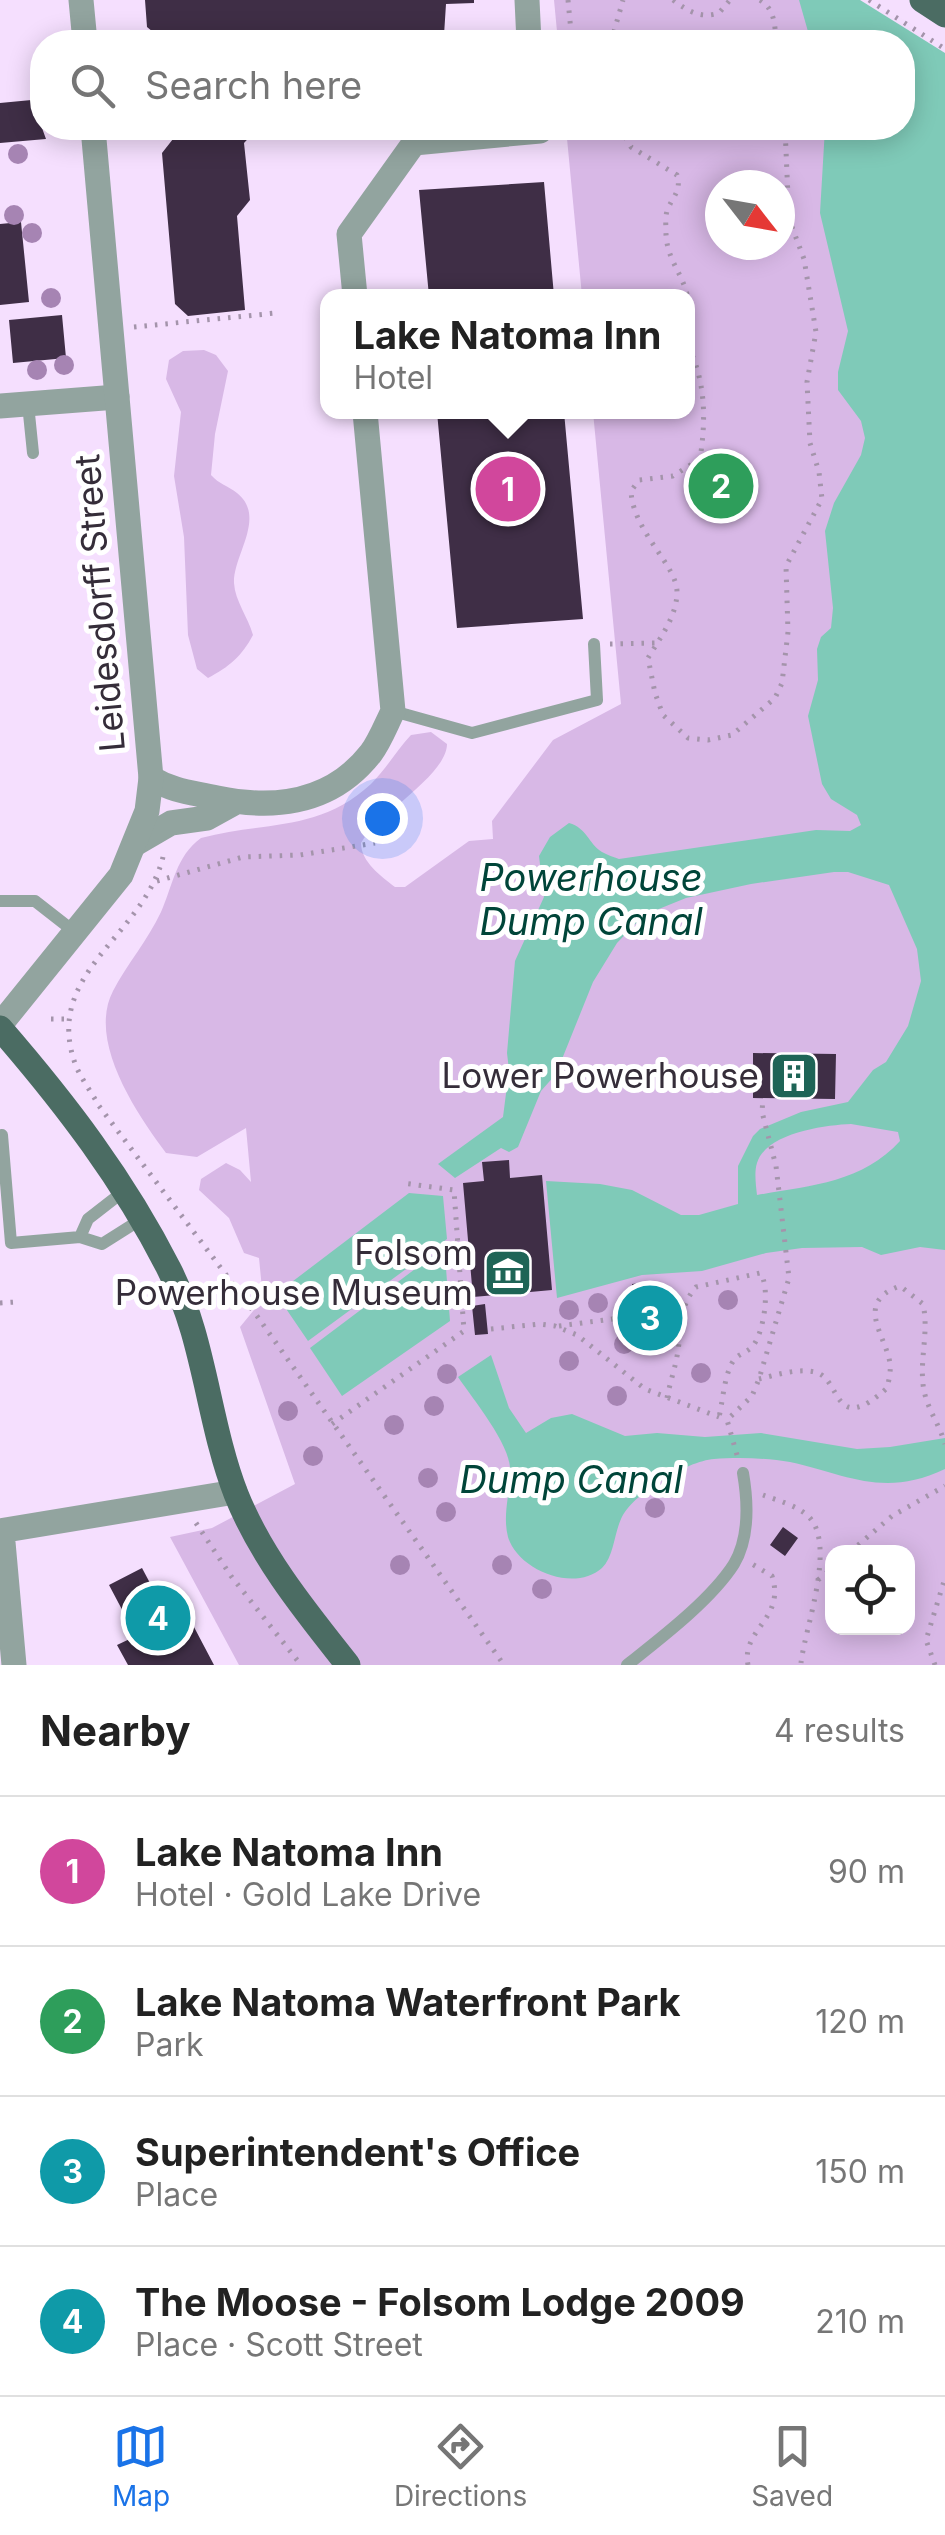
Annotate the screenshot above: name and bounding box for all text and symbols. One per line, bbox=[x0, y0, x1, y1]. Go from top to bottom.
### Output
search box bbox=[30, 30, 915, 140]
icon: search bbox=[65, 58, 120, 113]
text: Search here bbox=[145, 62, 362, 108]
north arrow bbox=[705, 170, 795, 260]
popup bbox=[320, 289, 695, 419]
text: Lake Natoma Inn bbox=[354, 312, 661, 358]
text: Hotel bbox=[354, 358, 433, 397]
pin: 2 bbox=[688, 448, 754, 524]
pin: 1 bbox=[476, 452, 540, 526]
street label: Leidesdorff Street bbox=[65, 453, 133, 753]
your location bbox=[357, 793, 408, 844]
water label: Powerhouse Dump Canal bbox=[479, 854, 703, 944]
building icon: Lower Powerhouse bbox=[768, 1050, 820, 1102]
place label: Lower Powerhouse bbox=[442, 1054, 759, 1096]
place label: Folsom Powerhouse Museum bbox=[115, 1231, 473, 1313]
museum icon: Folsom Powerhouse Museum bbox=[482, 1247, 534, 1299]
pin: 3 bbox=[618, 1280, 682, 1356]
water label: Dump Canal bbox=[459, 1456, 683, 1502]
map controls bbox=[825, 1545, 915, 1635]
button: locate bbox=[825, 1545, 915, 1635]
pin: 4 bbox=[126, 1580, 190, 1656]
text: Nearby bbox=[40, 1705, 191, 1756]
text: 4 results bbox=[774, 1711, 905, 1750]
text: Lake Natoma Inn bbox=[135, 1829, 443, 1875]
text: 1 bbox=[66, 1852, 79, 1891]
text: 90 m bbox=[828, 1852, 905, 1891]
text: Hotel · Gold Lake Drive bbox=[135, 1875, 481, 1914]
text: Lake Natoma Waterfront Park bbox=[135, 1979, 681, 2025]
text: 2 bbox=[62, 2002, 83, 2041]
text: 120 m bbox=[815, 2002, 905, 2041]
text: Park bbox=[135, 2025, 204, 2064]
text: Superintendent's Office bbox=[135, 2129, 580, 2175]
text: 3 bbox=[62, 2152, 83, 2191]
text: 150 m bbox=[815, 2152, 905, 2191]
text: Place bbox=[135, 2175, 218, 2214]
text: The Moose - Folsom Lodge 2009 bbox=[135, 2279, 745, 2325]
text: 4 bbox=[62, 2302, 83, 2341]
text: 210 m bbox=[815, 2302, 905, 2341]
text: Place · Scott Street bbox=[135, 2325, 423, 2364]
tab: Map bbox=[112, 2419, 170, 2513]
tab: Directions bbox=[394, 2419, 527, 2513]
tab: Saved bbox=[751, 2419, 833, 2513]

